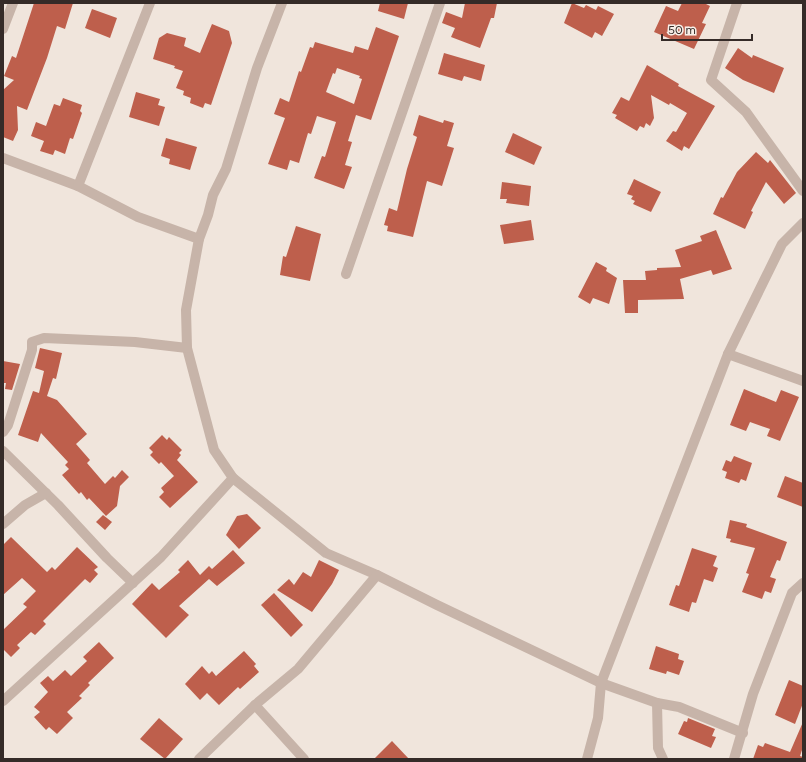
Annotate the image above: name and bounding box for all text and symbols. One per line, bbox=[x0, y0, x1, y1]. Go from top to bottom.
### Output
scale bar bbox=[662, 16, 752, 42]
text: 50 m bbox=[668, 23, 696, 37]

